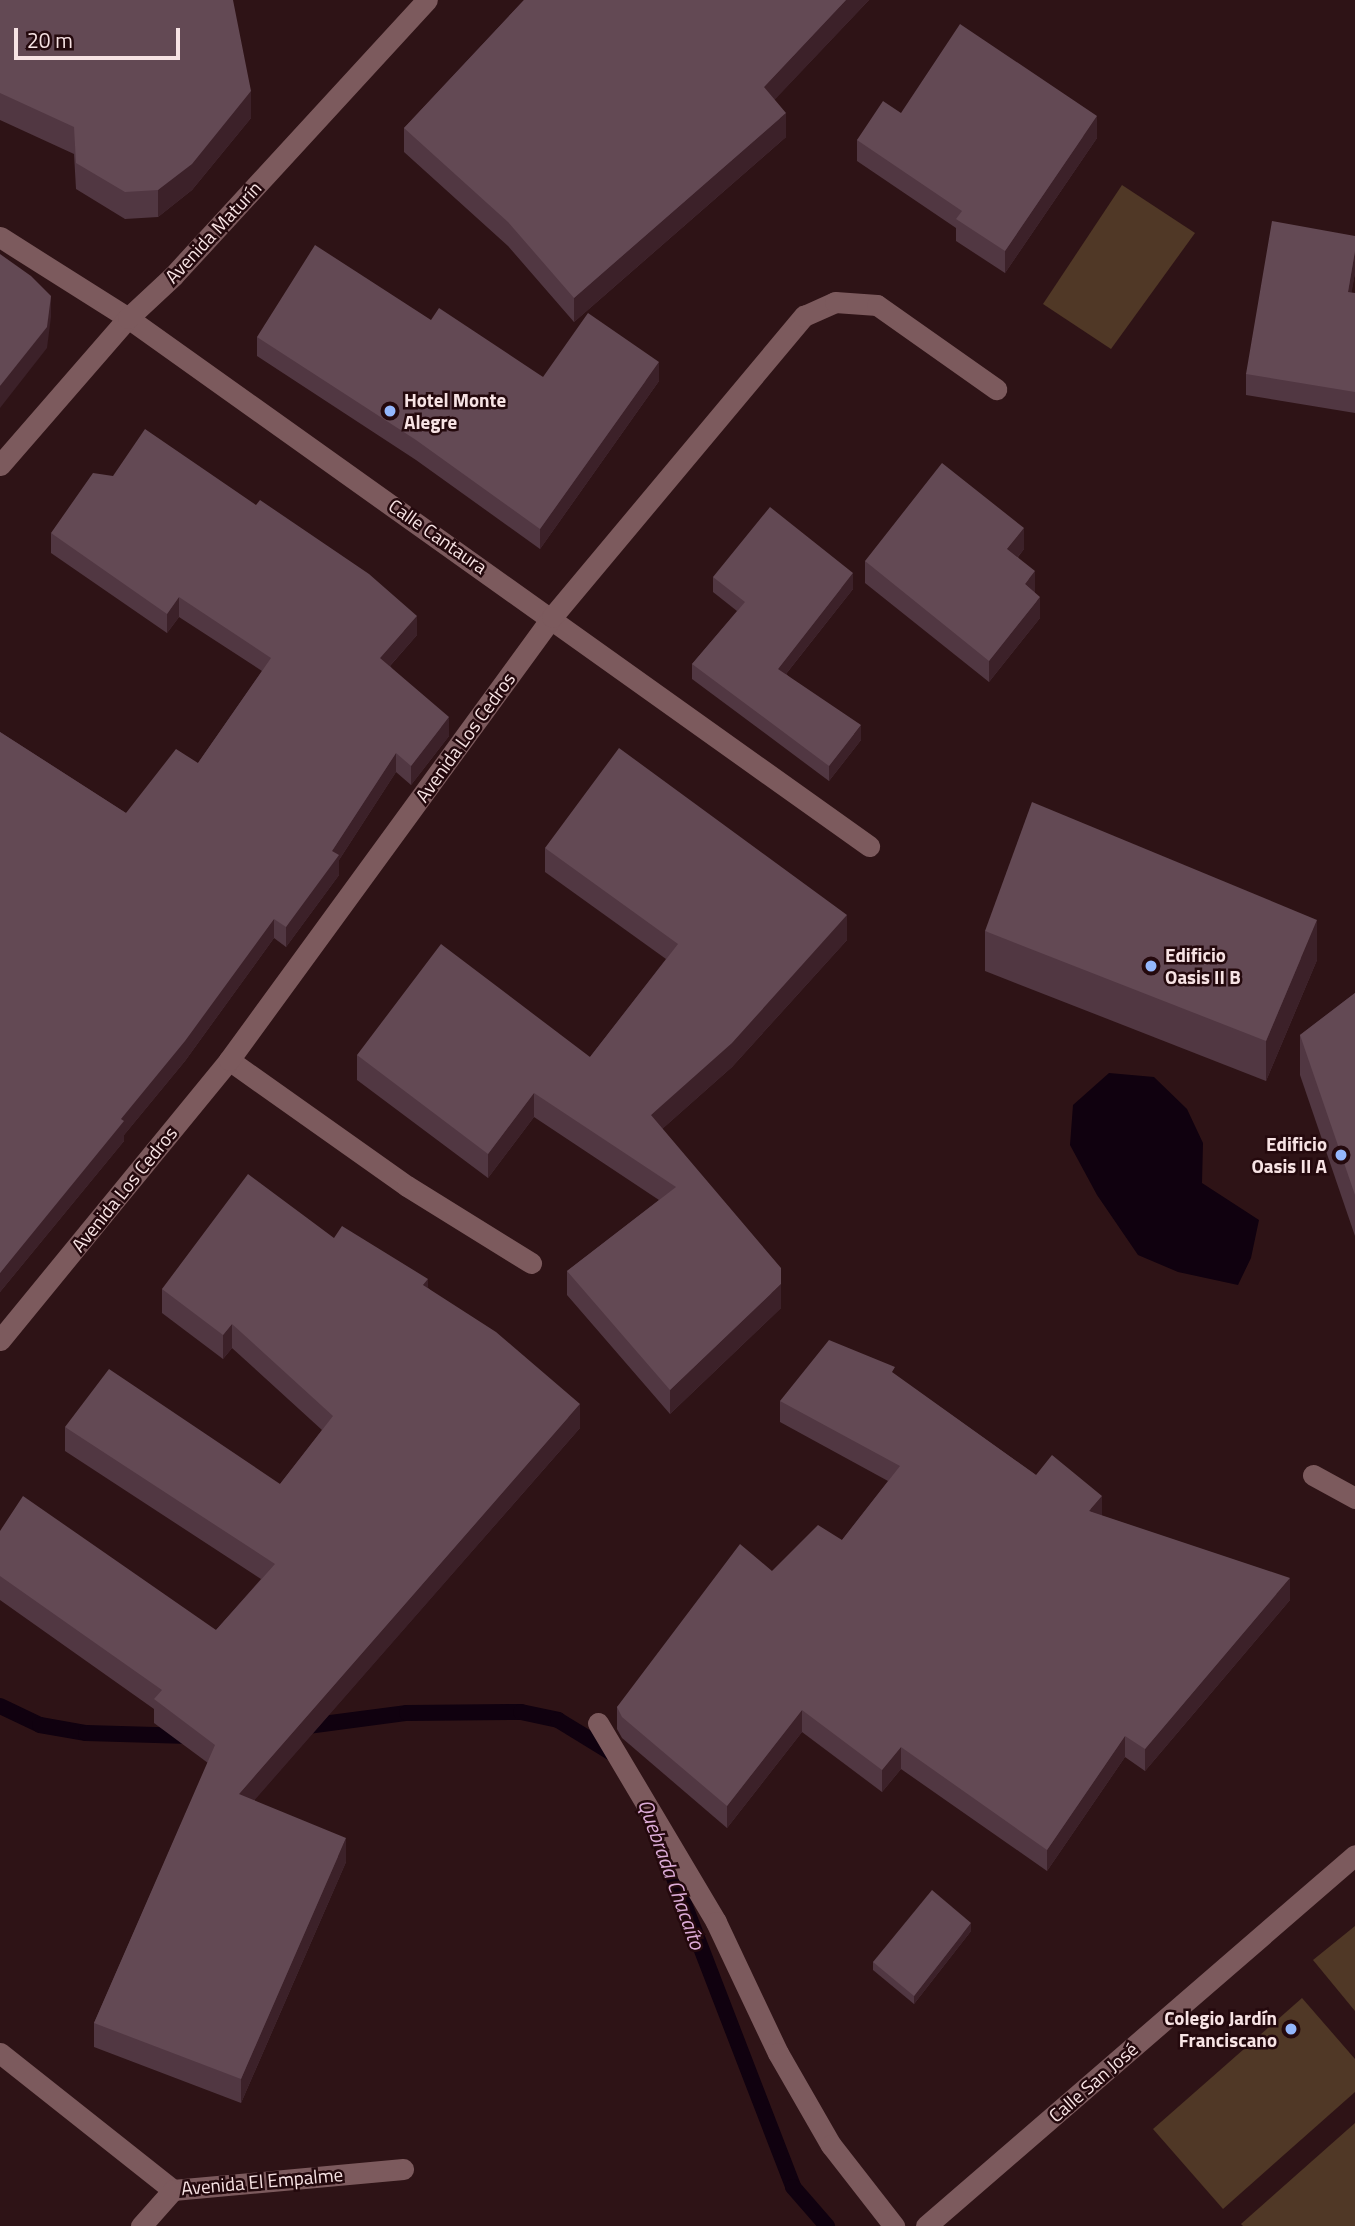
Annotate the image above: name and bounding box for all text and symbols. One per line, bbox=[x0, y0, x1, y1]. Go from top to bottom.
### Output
scale bar bbox=[18, 14, 184, 58]
text: 20 m bbox=[27, 24, 73, 56]
street label: Avenida Maturín bbox=[160, 176, 266, 288]
place label: Hotel Monte Alegre bbox=[404, 389, 506, 433]
marker: Hotel Monte Alegre bbox=[382, 403, 398, 419]
street label: Calle Cantaura bbox=[384, 494, 492, 578]
street label: Avenida Los Cedros bbox=[410, 668, 520, 806]
place label: Edificio Oasis II B bbox=[1165, 944, 1241, 988]
marker: Edificio Oasis II B bbox=[1143, 958, 1159, 974]
street label: Avenida Los Cedros bbox=[66, 1122, 182, 1256]
place label: Edificio Oasis II A bbox=[1251, 1133, 1327, 1177]
marker: Edificio Oasis II A bbox=[1333, 1147, 1349, 1163]
water label: Quebrada Chacaíto bbox=[633, 1795, 711, 1953]
place label: Colegio Jardín Franciscano bbox=[1164, 2007, 1277, 2051]
marker: Colegio Jardín Franciscano bbox=[1283, 2021, 1299, 2037]
street label: Calle San José bbox=[1044, 2037, 1142, 2127]
street label: Avenida El Empalme bbox=[180, 2163, 344, 2199]

